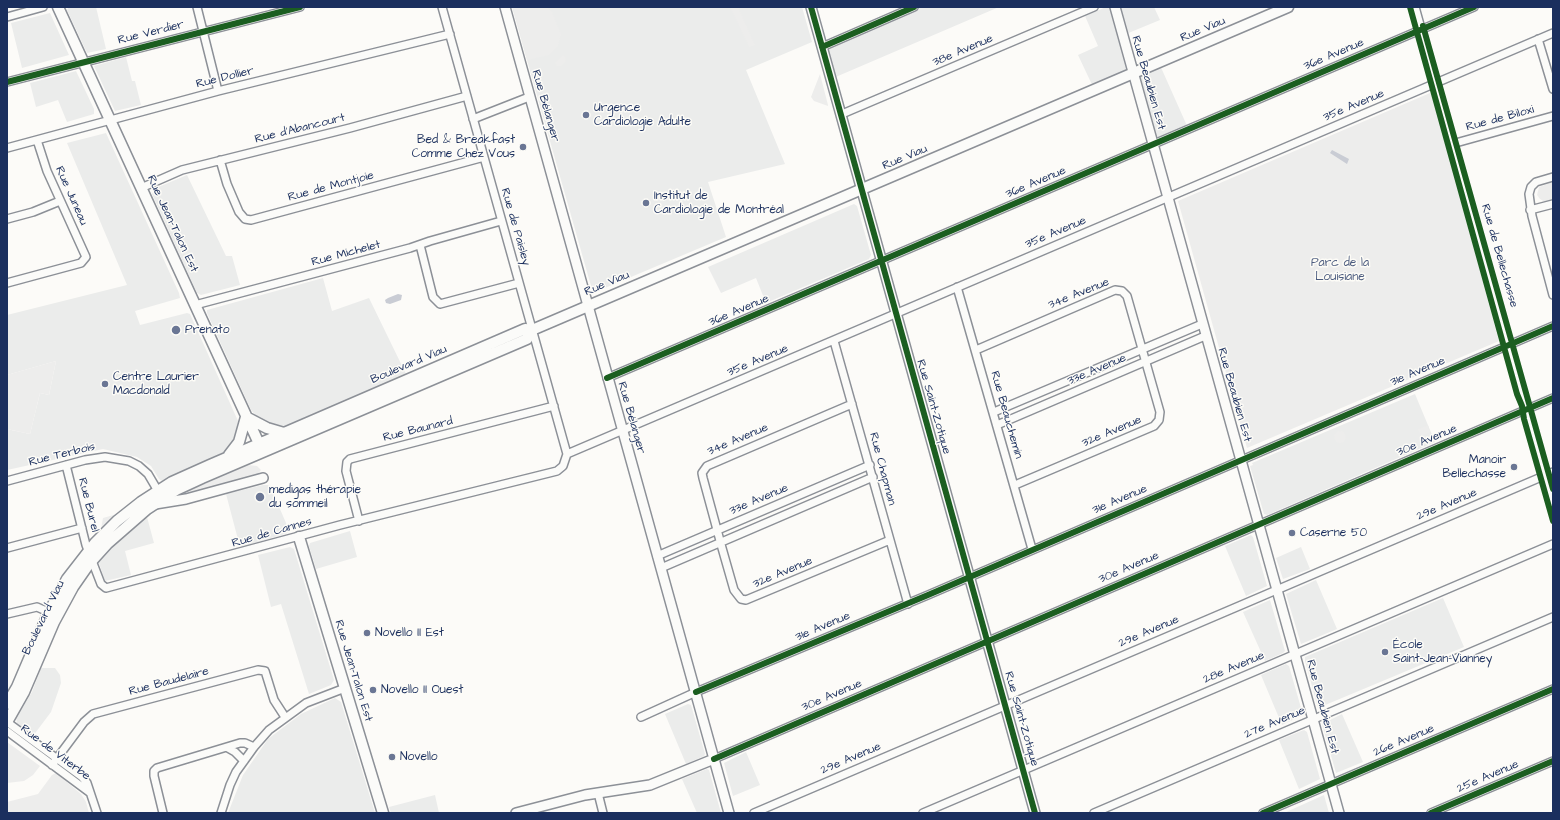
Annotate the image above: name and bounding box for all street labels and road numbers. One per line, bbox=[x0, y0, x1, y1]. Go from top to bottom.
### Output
street label: Rue Viau bbox=[1178, 14, 1228, 46]
street label: Rue Verdier bbox=[116, 18, 186, 48]
street label: 38e Avenue bbox=[931, 32, 995, 70]
street label: Rue Beaubien Est bbox=[1128, 34, 1168, 132]
street label: 36e Avenue bbox=[1302, 36, 1366, 74]
street label: Rue Dollier bbox=[195, 64, 255, 92]
street label: Rue Bélanger bbox=[528, 68, 562, 144]
street label: 35e Avenue bbox=[1321, 87, 1387, 125]
street label: Rue de Biloxi bbox=[1464, 103, 1536, 135]
street label: Rue d'Abancourt bbox=[253, 111, 347, 147]
street label: Rue Viau bbox=[880, 142, 930, 174]
street label: Rue Juneau bbox=[52, 164, 90, 228]
street label: 36e Avenue bbox=[1004, 164, 1068, 202]
street label: Rue de Montjoie bbox=[287, 169, 375, 205]
street label: Rue Jean-Talon Est bbox=[143, 173, 201, 275]
street label: Rue de Paisley bbox=[497, 187, 533, 267]
street label: Rue de Bellechasse bbox=[1477, 203, 1521, 309]
street label: 35e Avenue bbox=[1023, 214, 1089, 252]
street label: Rue Michelet bbox=[310, 238, 382, 270]
street label: Rue Viau bbox=[582, 268, 632, 300]
street label: 34e Avenue bbox=[1046, 275, 1112, 313]
street label: 36e Avenue bbox=[707, 292, 771, 330]
street label: 35e Avenue bbox=[725, 342, 791, 380]
street label: Boulevard Viau bbox=[369, 343, 449, 387]
street label: Rue Beaubien Est bbox=[1214, 346, 1254, 444]
street label: 33e Avenue bbox=[1065, 351, 1129, 389]
street label: 31e Avenue bbox=[1389, 354, 1447, 390]
street label: Rue Saint-Zotique bbox=[913, 358, 953, 456]
street label: Rue Beauchemin bbox=[987, 370, 1025, 460]
street label: Rue Bélanger bbox=[614, 380, 648, 456]
street label: 32e Avenue bbox=[1080, 413, 1144, 451]
street label: Rue Baunard bbox=[382, 414, 454, 446]
street label: 34e Avenue bbox=[705, 421, 771, 459]
street label: 30e Avenue bbox=[1395, 422, 1459, 460]
street label: Rue Chapman bbox=[865, 431, 899, 507]
street label: Rue Terbois bbox=[27, 440, 97, 470]
street label: Rue Burel bbox=[74, 476, 102, 534]
street label: 33e Avenue bbox=[727, 481, 791, 519]
street label: 31e Avenue bbox=[1091, 482, 1149, 518]
street label: 29e Avenue bbox=[1415, 486, 1479, 524]
street label: Rue de Cannes bbox=[230, 515, 314, 551]
street label: 30e Avenue bbox=[1097, 549, 1161, 587]
street label: 32e Avenue bbox=[751, 554, 815, 592]
street label: Boulevard Viau bbox=[20, 578, 68, 658]
street label: 31e Avenue bbox=[794, 609, 852, 645]
street label: 29e Avenue bbox=[1117, 613, 1181, 651]
street label: Rue Jean-Talon Est bbox=[331, 618, 375, 724]
street label: 28e Avenue bbox=[1201, 649, 1267, 687]
street label: Rue Beaubien Est bbox=[1302, 658, 1342, 756]
street label: Rue Baudelaire bbox=[127, 664, 211, 700]
street label: Rue Saint-Zotique bbox=[1001, 670, 1041, 768]
street label: 30e Avenue bbox=[800, 677, 864, 715]
street label: 27e Avenue bbox=[1242, 704, 1308, 742]
street label: Rue de Viterbe bbox=[17, 722, 93, 784]
street label: 26e Avenue bbox=[1371, 722, 1437, 760]
street label: 29e Avenue bbox=[819, 740, 883, 778]
street label: 25e Avenue bbox=[1455, 758, 1521, 796]

